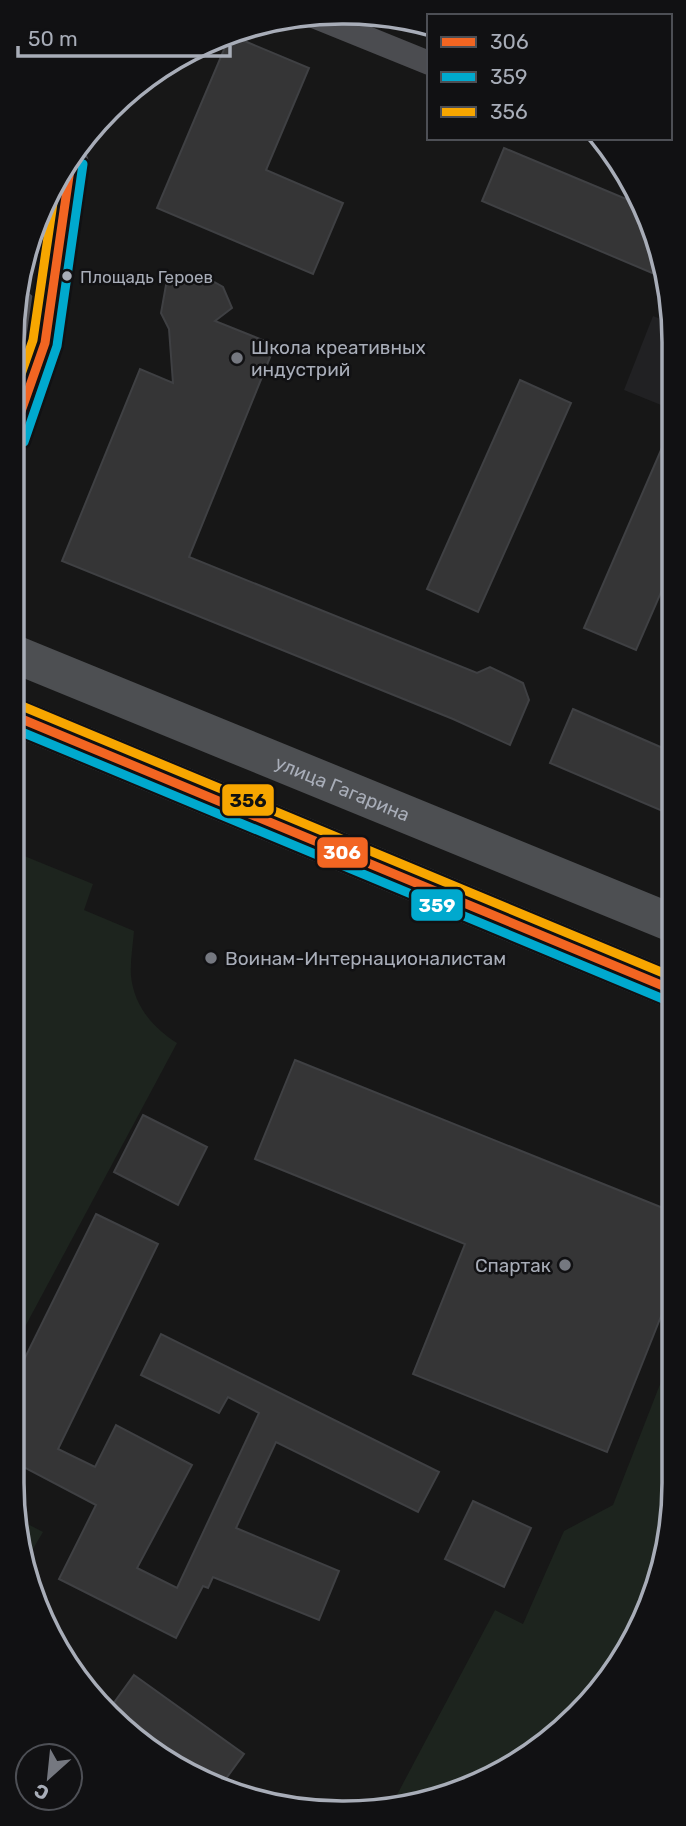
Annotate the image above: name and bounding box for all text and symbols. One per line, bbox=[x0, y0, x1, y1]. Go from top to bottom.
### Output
scale bar bbox=[18, 14, 229, 58]
legend bbox=[427, 14, 672, 140]
text: 50 m bbox=[28, 26, 78, 51]
text: 306 bbox=[490, 29, 529, 54]
text: 359 bbox=[490, 64, 528, 89]
text: 356 bbox=[490, 99, 528, 124]
place label: Площадь Героев bbox=[80, 267, 213, 287]
marker: Площадь Героев bbox=[60, 269, 74, 283]
place label: Школа креативных индустрий bbox=[251, 336, 426, 381]
marker: Школа креативных индустрий bbox=[229, 350, 245, 366]
street label: улица Гагарина bbox=[271, 751, 413, 826]
line badge: 356 bbox=[221, 783, 275, 817]
text: 356 bbox=[229, 789, 267, 812]
line badge: 306 bbox=[316, 836, 369, 869]
text: 306 bbox=[323, 841, 361, 864]
line badge: 359 bbox=[410, 888, 464, 922]
text: 359 bbox=[419, 894, 455, 917]
place label: Воинам-Интернационалистам bbox=[225, 947, 506, 970]
marker: Воинам-Интернационалистам bbox=[203, 950, 219, 966]
place label: Спартак bbox=[475, 1254, 551, 1277]
marker: Спартак bbox=[557, 1257, 573, 1273]
north arrow bbox=[14, 1742, 84, 1812]
text: С bbox=[30, 1778, 53, 1805]

